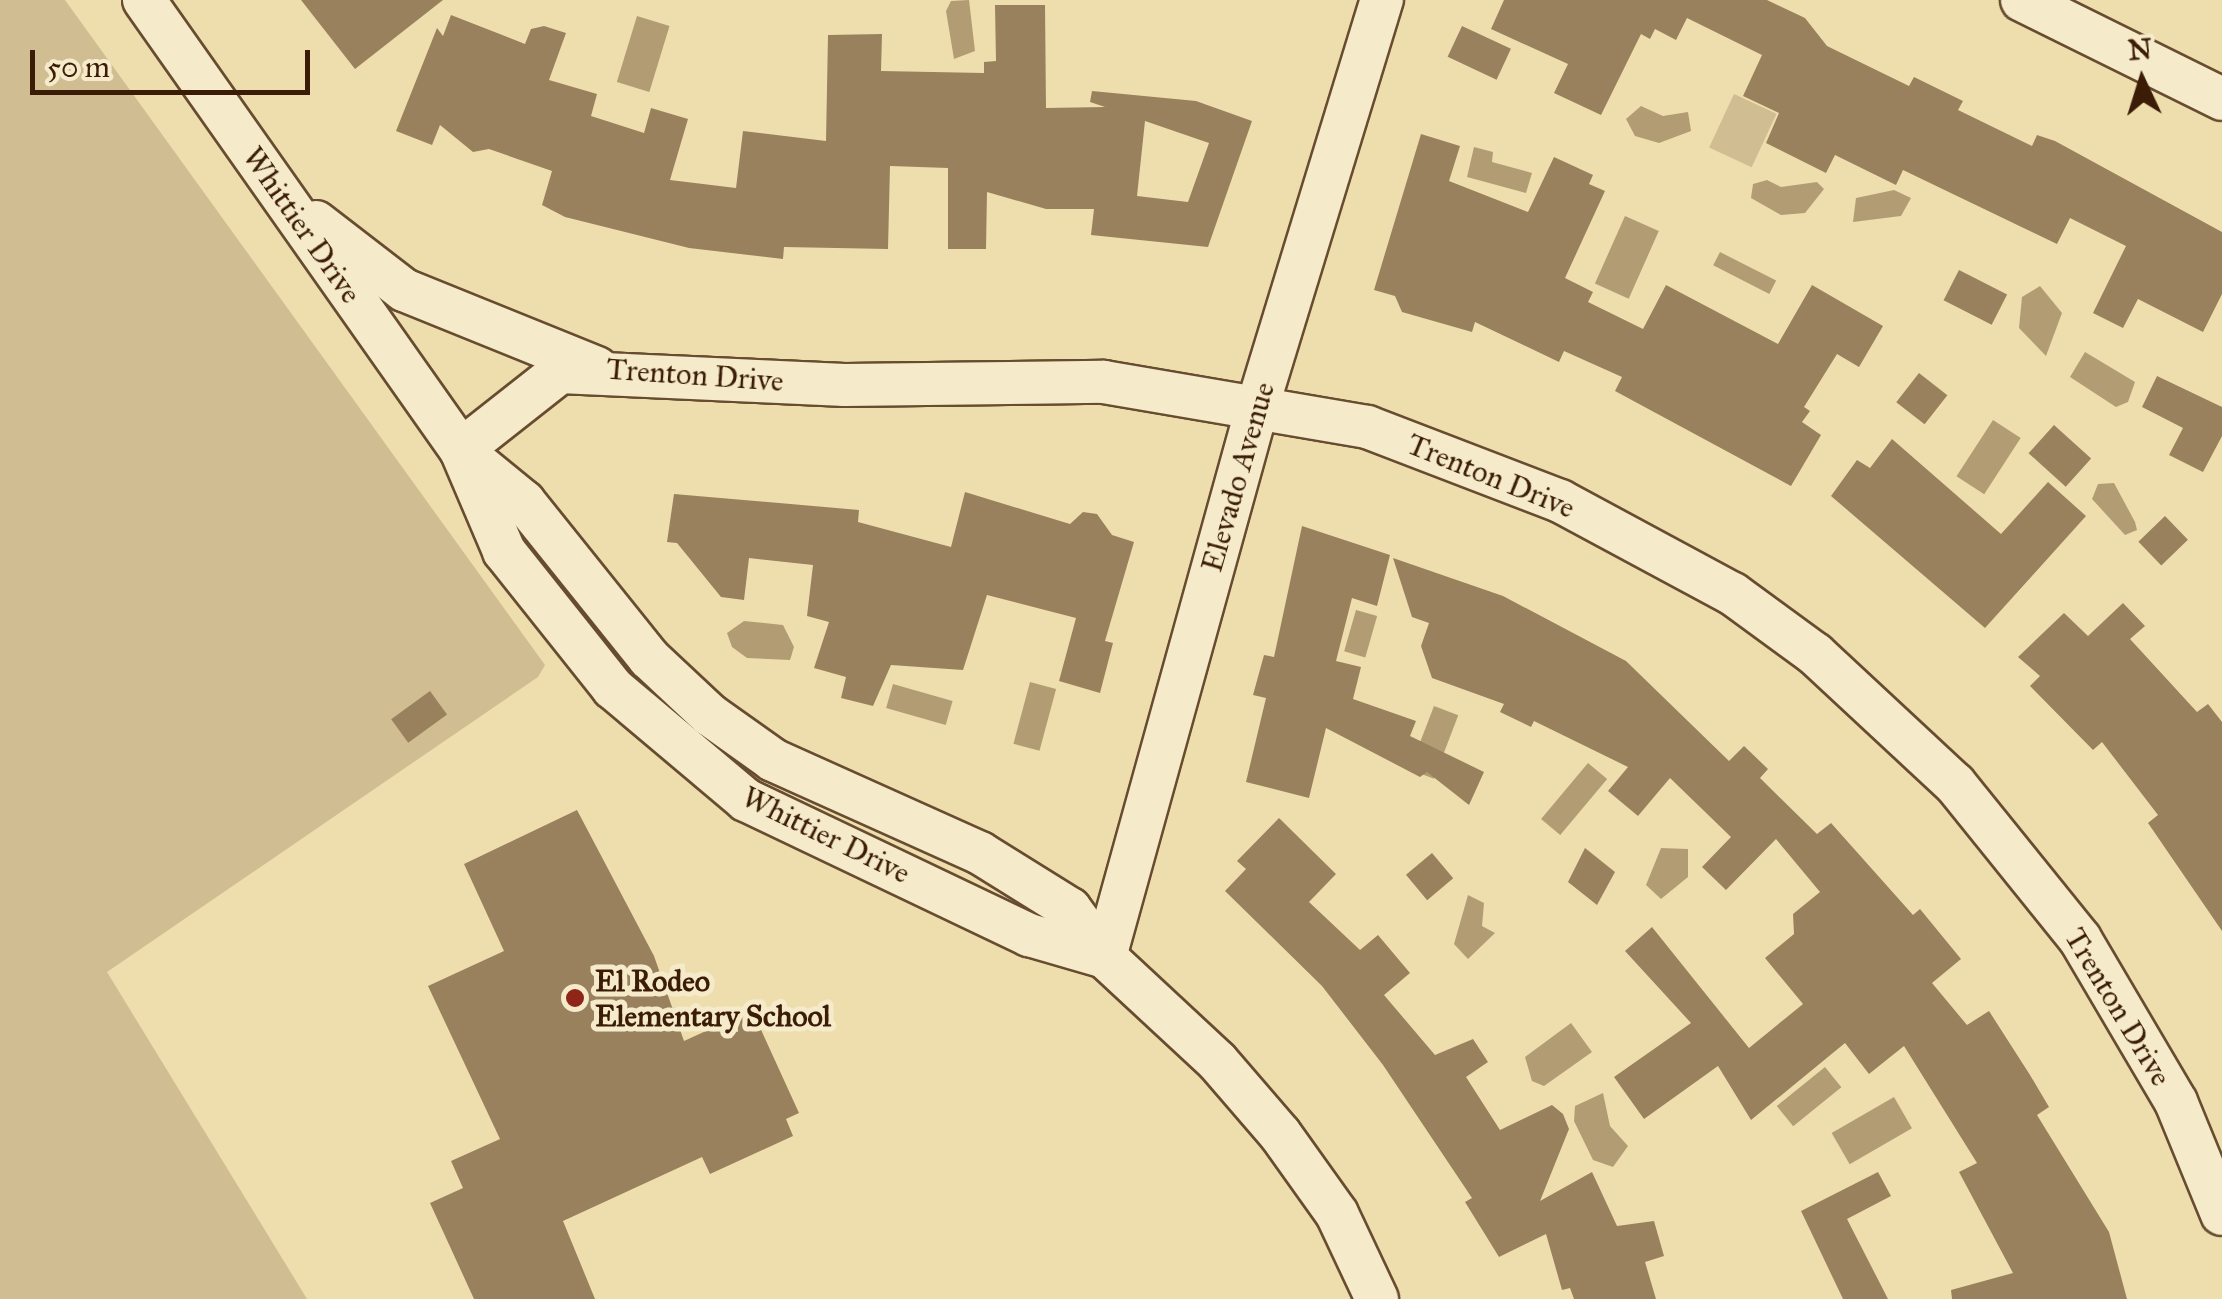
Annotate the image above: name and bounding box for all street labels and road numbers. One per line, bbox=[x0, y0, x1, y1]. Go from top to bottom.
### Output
street label: Whittier Drive bbox=[235, 140, 369, 310]
street label: Trenton Drive bbox=[605, 351, 785, 399]
street label: Elevado Avenue bbox=[1194, 378, 1282, 576]
street label: Trenton Drive bbox=[1402, 426, 1580, 526]
street label: Whittier Drive bbox=[736, 779, 916, 891]
street label: Trenton Drive bbox=[2057, 922, 2179, 1092]

